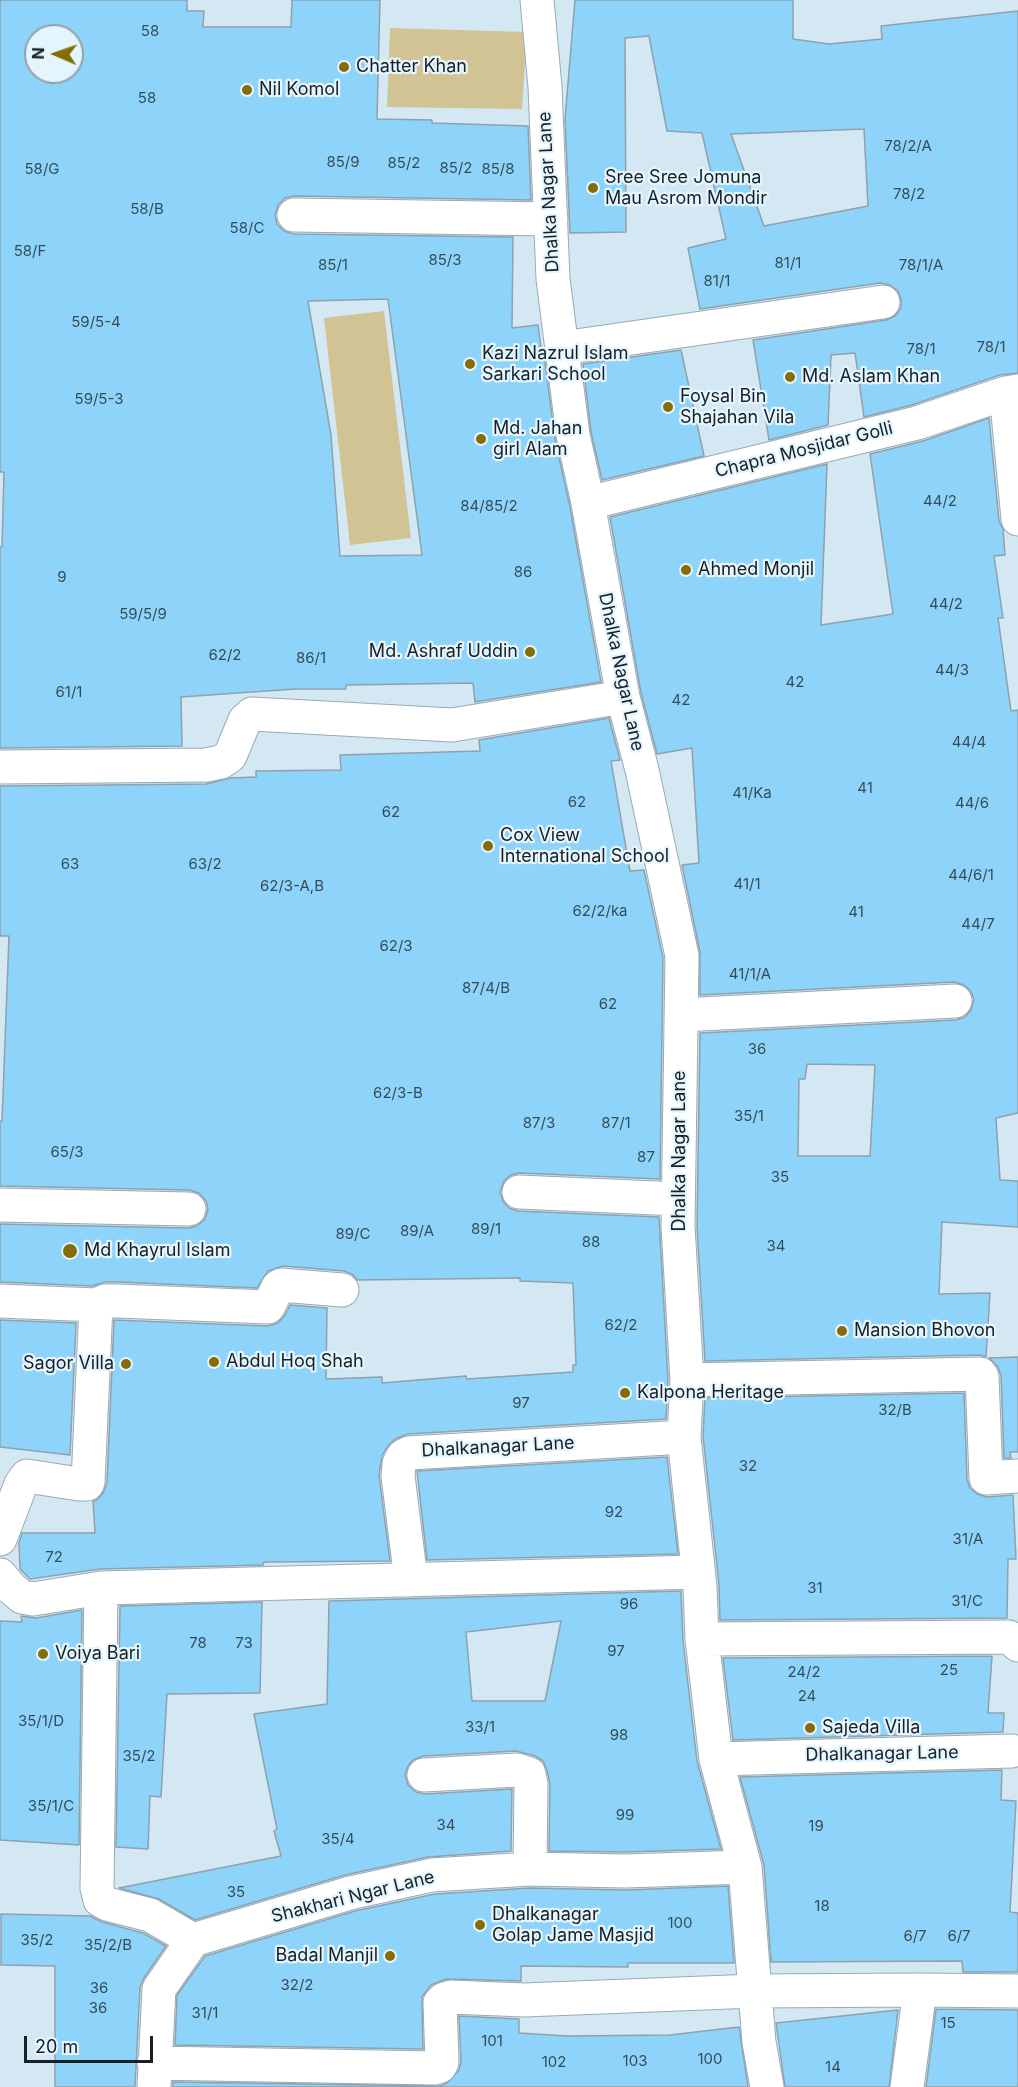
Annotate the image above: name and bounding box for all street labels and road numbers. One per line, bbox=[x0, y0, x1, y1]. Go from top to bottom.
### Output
street label: Dhalka Nagar Lane bbox=[534, 111, 564, 273]
street label: Chapra Mosjidar Golli bbox=[713, 417, 895, 483]
street label: Dhalka Nagar Lane bbox=[594, 591, 648, 753]
street label: Dhalka Nagar Lane bbox=[669, 1070, 691, 1232]
street label: Dhalkanagar Lane bbox=[421, 1432, 575, 1462]
street label: Dhalkanagar Lane bbox=[805, 1742, 959, 1766]
street label: Shakhari Ngar Lane bbox=[269, 1866, 437, 1928]

